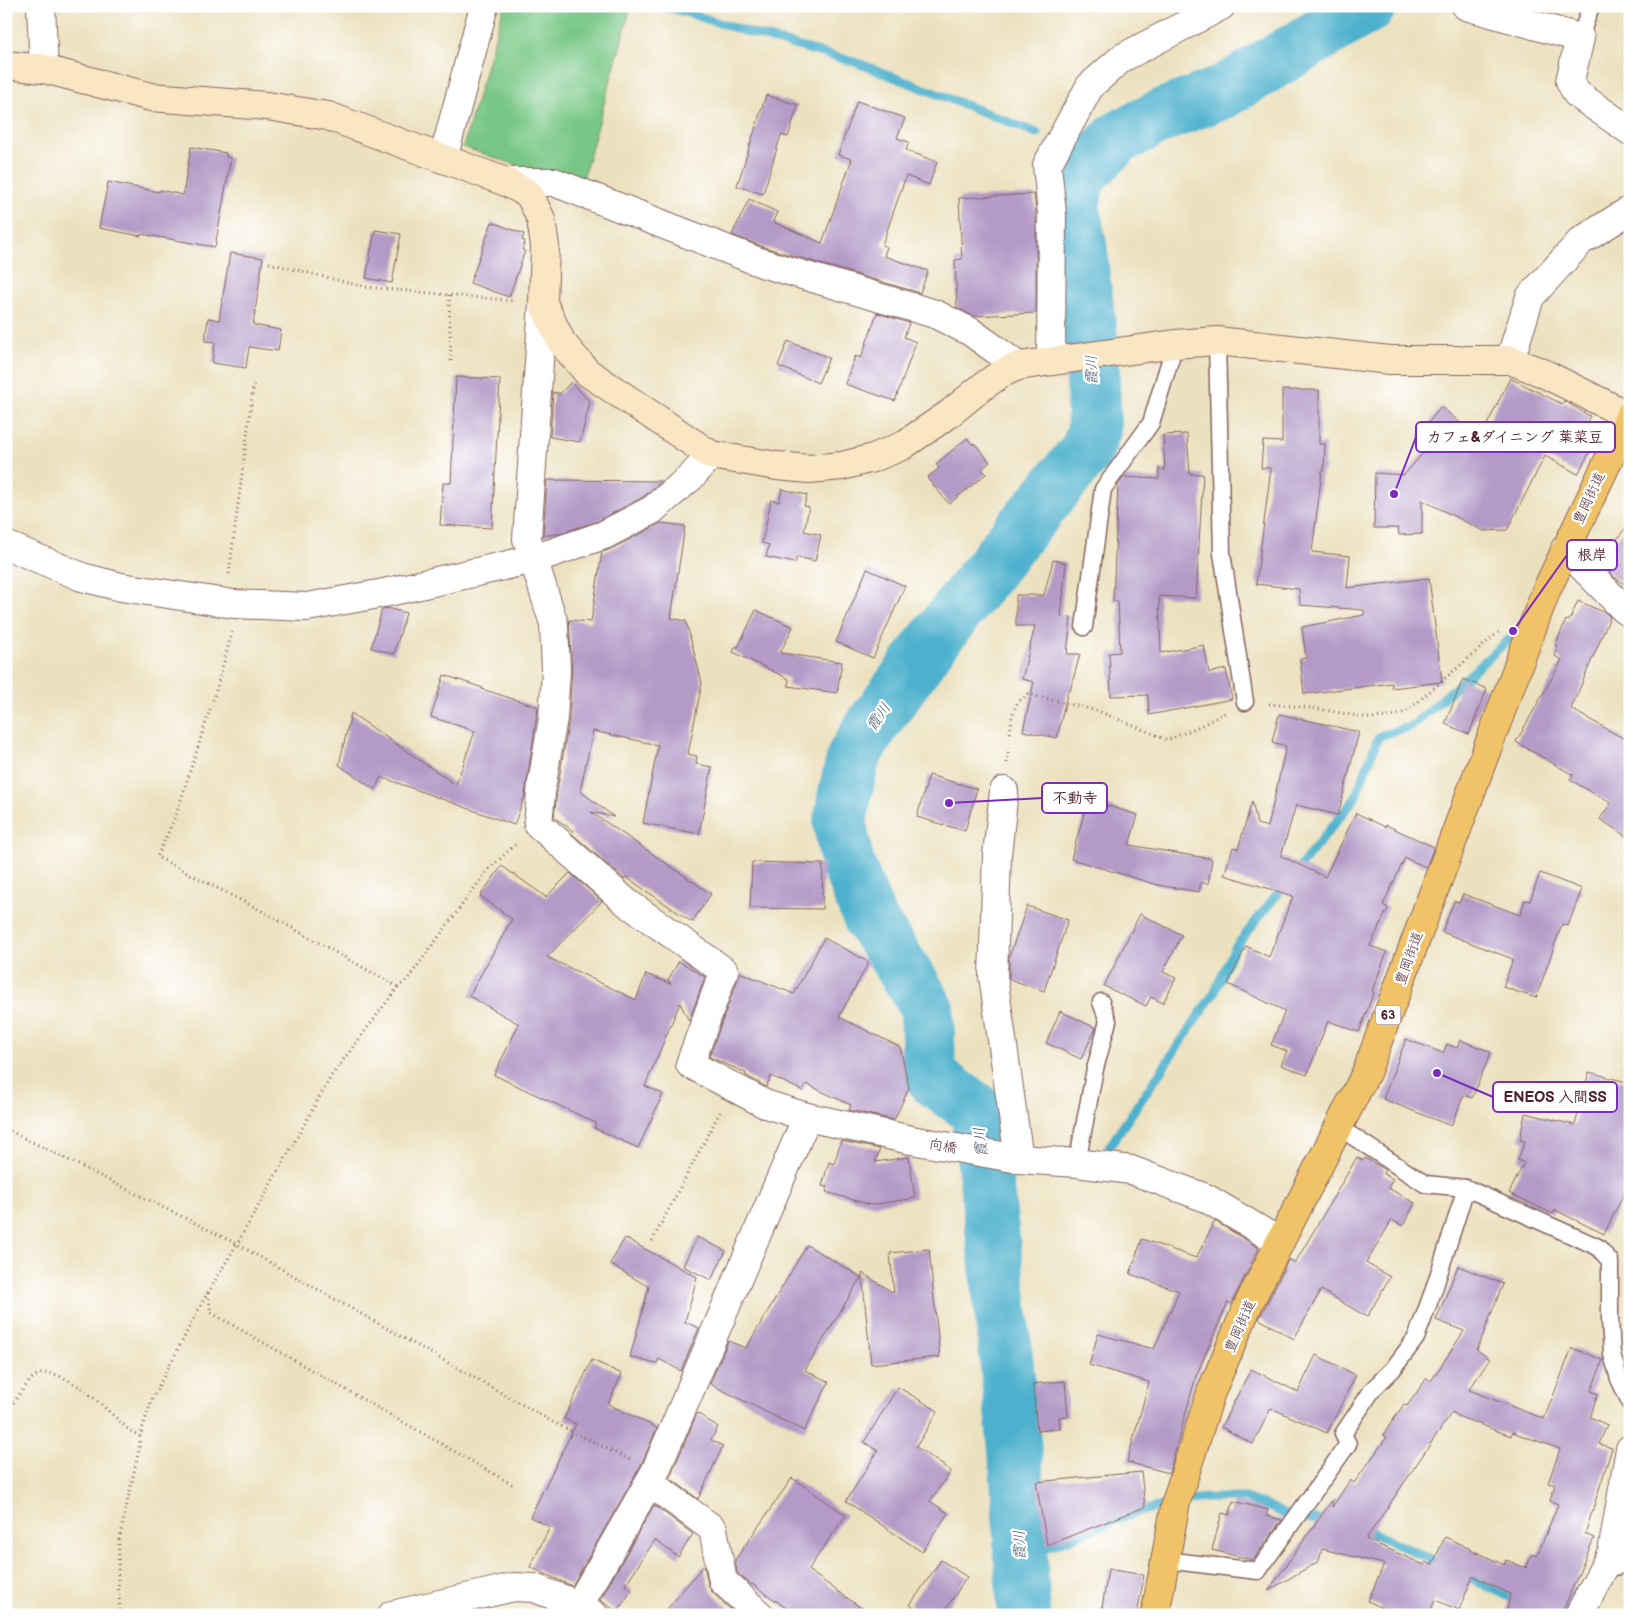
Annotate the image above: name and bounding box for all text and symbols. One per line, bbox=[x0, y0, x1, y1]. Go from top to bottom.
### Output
water label: 霞川 bbox=[1082, 355, 1102, 385]
callout: カフェ&ダイニング 葉菜豆 bbox=[1416, 422, 1615, 452]
text: カフェ&ダイニング 葉菜豆 bbox=[1427, 428, 1603, 447]
street label: 豊岡街道 bbox=[1569, 469, 1609, 527]
callout: 根岸 bbox=[1567, 540, 1617, 570]
text: 根岸 bbox=[1577, 546, 1607, 565]
water label: 霞川 bbox=[863, 699, 895, 735]
callout: 不動寺 bbox=[1042, 783, 1107, 813]
text: 不動寺 bbox=[1052, 789, 1098, 808]
street label: 豊岡街道 bbox=[1391, 929, 1427, 987]
road number: 63 bbox=[1376, 1006, 1400, 1024]
callout: ENEOS 入間SS bbox=[1493, 1082, 1617, 1112]
text: ENEOS 入間SS bbox=[1503, 1088, 1607, 1107]
water label: 霞川 bbox=[970, 1126, 992, 1158]
street label: 向橋 bbox=[928, 1135, 958, 1157]
street label: 豊岡街道 bbox=[1221, 1297, 1259, 1355]
water label: 霞川 bbox=[1010, 1530, 1030, 1560]

